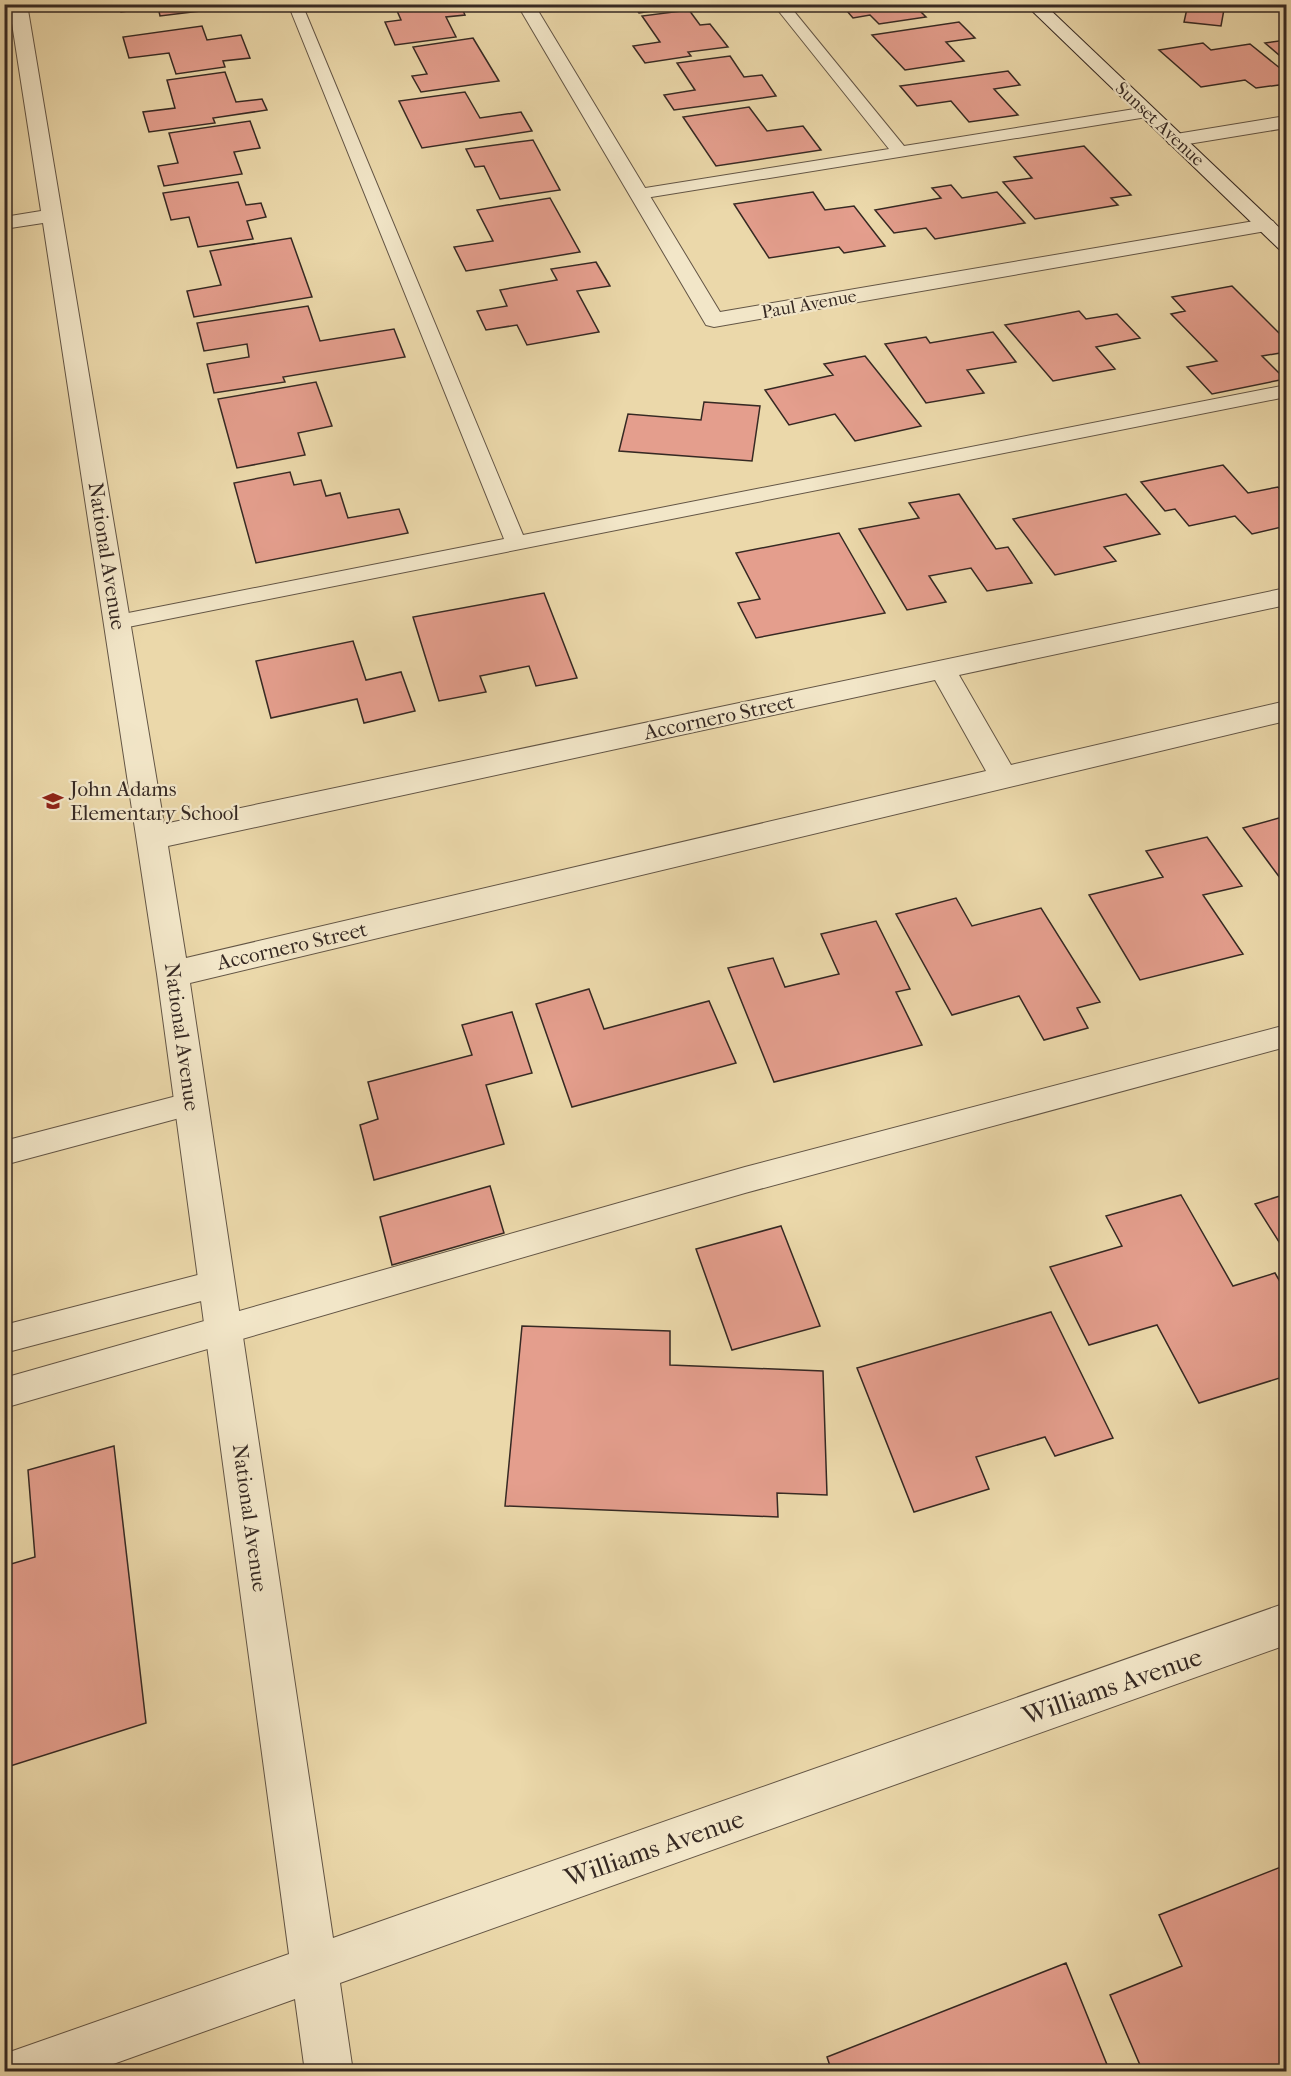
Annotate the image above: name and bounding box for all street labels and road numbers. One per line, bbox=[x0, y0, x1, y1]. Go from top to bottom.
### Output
street label: Sunset Avenue bbox=[1111, 78, 1209, 171]
street label: Paul Avenue bbox=[760, 286, 858, 323]
street label: National Avenue bbox=[83, 480, 131, 632]
street label: Accornero Street bbox=[640, 689, 797, 745]
street label: Accornero Street bbox=[214, 917, 370, 975]
street label: National Avenue bbox=[160, 961, 204, 1113]
street label: National Avenue bbox=[228, 1442, 272, 1594]
street label: Williams Avenue bbox=[1017, 1641, 1206, 1732]
street label: Williams Avenue bbox=[559, 1803, 748, 1894]

